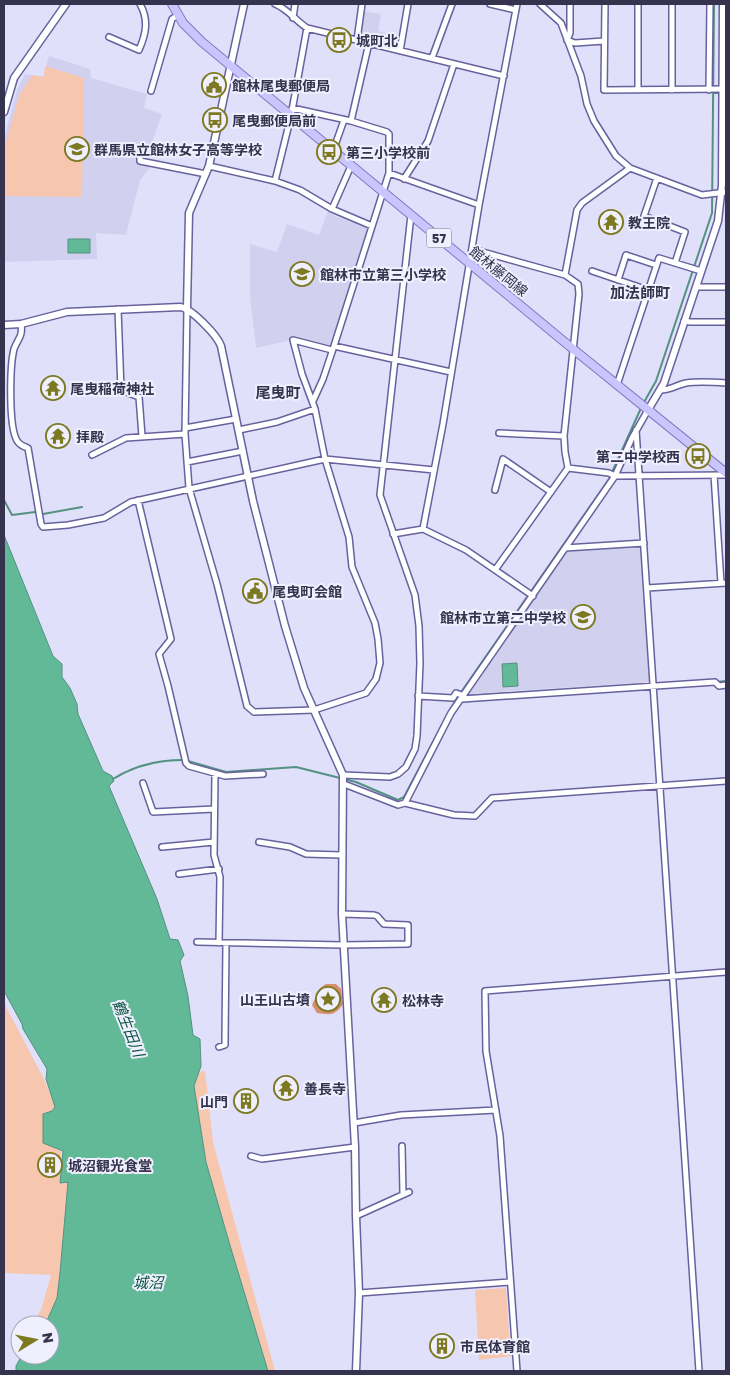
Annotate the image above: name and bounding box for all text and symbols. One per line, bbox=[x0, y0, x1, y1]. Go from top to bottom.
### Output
bus stop icon: 城町北 bbox=[326, 27, 352, 53]
place label: 城町北 bbox=[356, 32, 398, 49]
public building icon: 館林尾曳郵便局 bbox=[201, 72, 227, 98]
place label: 館林尾曳郵便局 bbox=[232, 77, 330, 94]
bus stop icon: 尾曳郵便局前 bbox=[202, 107, 228, 133]
place label: 尾曳郵便局前 bbox=[232, 112, 316, 129]
school or university icon: 群馬県立館林女子高等学校 bbox=[64, 136, 90, 162]
bus stop icon: 第三小学校前 bbox=[316, 139, 342, 165]
place label: 群馬県立館林女子高等学校 bbox=[94, 141, 262, 158]
place label: 第三小学校前 bbox=[346, 144, 430, 161]
temple icon: 教王院 bbox=[598, 209, 624, 235]
place label: 教王院 bbox=[628, 214, 670, 231]
road number: 57 bbox=[426, 228, 452, 248]
street label: 館林藤岡線 bbox=[466, 242, 532, 300]
school or university icon: 館林市立第三小学校 bbox=[289, 261, 315, 287]
place label: 館林市立第三小学校 bbox=[320, 266, 446, 283]
district label: 加法師町 bbox=[610, 283, 670, 301]
temple icon: 尾曳稲荷神社 bbox=[40, 375, 66, 401]
place label: 尾曳稲荷神社 bbox=[70, 380, 154, 397]
district label: 尾曳町 bbox=[255, 383, 301, 401]
temple icon: 拝殿 bbox=[45, 423, 71, 449]
place label: 拝殿 bbox=[76, 428, 104, 445]
bus stop icon: 第二中学校西 bbox=[685, 443, 711, 469]
place label: 第二中学校西 bbox=[596, 448, 680, 465]
public building icon: 尾曳町会館 bbox=[242, 578, 268, 604]
place label: 尾曳町会館 bbox=[272, 583, 342, 600]
school or university icon: 館林市立第二中学校 bbox=[570, 604, 596, 630]
place label: 館林市立第二中学校 bbox=[440, 609, 566, 626]
place icon: 山王山古墳 bbox=[315, 986, 341, 1012]
temple icon: 松林寺 bbox=[371, 987, 397, 1013]
place label: 山王山古墳 bbox=[240, 991, 310, 1008]
place label: 松林寺 bbox=[402, 992, 444, 1009]
water label: 鶴生田川 bbox=[109, 997, 149, 1061]
temple icon: 善長寺 bbox=[273, 1075, 299, 1101]
place label: 善長寺 bbox=[304, 1080, 346, 1097]
building icon: 山門 bbox=[233, 1088, 259, 1114]
place label: 山門 bbox=[200, 1093, 228, 1110]
building icon: 城沼観光食堂 bbox=[37, 1152, 63, 1178]
place label: 城沼観光食堂 bbox=[68, 1157, 152, 1174]
water label: 城沼 bbox=[133, 1273, 165, 1291]
north arrow bbox=[10, 1315, 60, 1365]
text: N bbox=[39, 1331, 58, 1344]
building icon: 市民体育館 bbox=[429, 1333, 455, 1359]
place label: 市民体育館 bbox=[460, 1338, 530, 1355]

